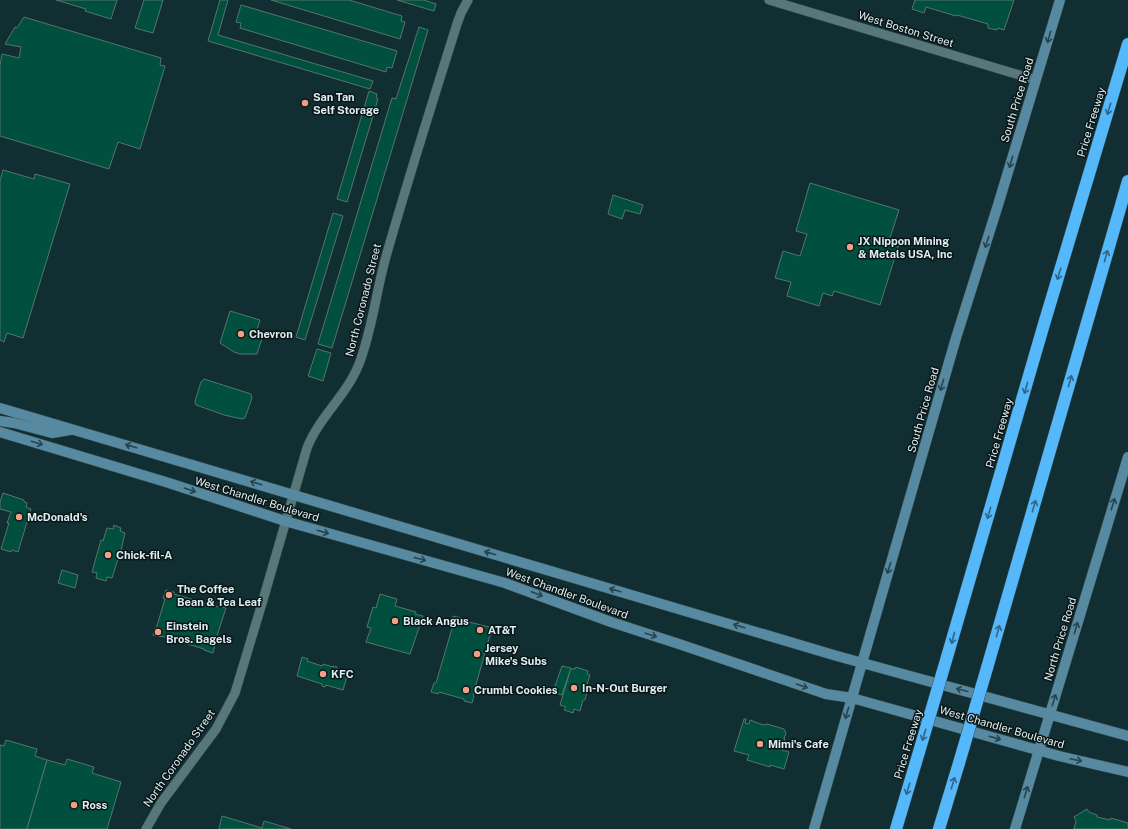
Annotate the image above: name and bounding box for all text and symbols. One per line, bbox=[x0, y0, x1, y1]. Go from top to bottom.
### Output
street label: West Boston Street bbox=[857, 9, 955, 49]
one-way arrow bbox=[1045, 31, 1052, 44]
street label: South Price Road bbox=[998, 56, 1036, 144]
street label: Price Freeway bbox=[1075, 86, 1107, 158]
place label: San Tan Self Storage bbox=[313, 91, 379, 116]
marker: San Tan Self Storage bbox=[300, 98, 310, 108]
one-way arrow bbox=[1105, 103, 1112, 116]
one-way arrow bbox=[1007, 155, 1014, 168]
place label: JX Nippon Mining & Metals USA, Inc bbox=[858, 235, 953, 260]
one-way arrow bbox=[983, 236, 990, 249]
street label: North Coronado Street bbox=[343, 242, 383, 358]
marker: JX Nippon Mining & Metals USA, Inc bbox=[845, 242, 855, 252]
one-way arrow bbox=[1103, 250, 1110, 263]
one-way arrow bbox=[1055, 267, 1062, 280]
place label: Chevron bbox=[249, 328, 293, 340]
marker: Chevron bbox=[236, 329, 246, 339]
street label: South Price Road bbox=[905, 366, 941, 454]
one-way arrow bbox=[1067, 375, 1074, 388]
one-way arrow bbox=[938, 378, 946, 391]
one-way arrow bbox=[1022, 381, 1029, 394]
street label: Price Freeway bbox=[983, 397, 1015, 469]
one-way arrow bbox=[31, 440, 44, 447]
one-way arrow bbox=[125, 442, 138, 450]
street label: West Chandler Boulevard bbox=[193, 474, 321, 524]
one-way arrow bbox=[249, 479, 262, 486]
one-way arrow bbox=[183, 487, 195, 495]
one-way arrow bbox=[1110, 498, 1117, 511]
one-way arrow bbox=[1031, 500, 1038, 513]
one-way arrow bbox=[985, 506, 992, 519]
place label: McDonald's bbox=[27, 511, 88, 523]
marker: McDonald's bbox=[14, 512, 24, 522]
one-way arrow bbox=[316, 529, 329, 536]
place label: Chick-fil-A bbox=[116, 549, 172, 561]
one-way arrow bbox=[484, 549, 497, 556]
marker: Chick-fil-A bbox=[103, 550, 113, 560]
one-way arrow bbox=[413, 556, 426, 564]
one-way arrow bbox=[885, 561, 892, 574]
street label: West Chandler Boulevard bbox=[504, 565, 630, 621]
place label: The Coffee Bean & Tea Leaf bbox=[177, 583, 262, 608]
one-way arrow bbox=[608, 586, 621, 593]
marker: The Coffee Bean & Tea Leaf bbox=[164, 590, 174, 600]
one-way arrow bbox=[530, 591, 542, 599]
street label: North Price Road bbox=[1042, 596, 1078, 682]
place label: Black Angus bbox=[403, 615, 469, 627]
marker: Black Angus bbox=[390, 616, 400, 626]
place label: Einstein Bros. Bagels bbox=[166, 620, 232, 645]
one-way arrow bbox=[733, 622, 746, 629]
one-way arrow bbox=[1073, 622, 1080, 635]
place label: AT&T bbox=[488, 624, 517, 636]
marker: AT&T bbox=[475, 625, 485, 635]
one-way arrow bbox=[995, 625, 1002, 638]
marker: Einstein Bros. Bagels bbox=[153, 627, 163, 637]
one-way arrow bbox=[949, 631, 956, 644]
one-way arrow bbox=[645, 632, 658, 639]
place label: Jersey Mike's Subs bbox=[485, 642, 547, 667]
marker: Jersey Mike's Subs bbox=[472, 649, 482, 659]
place label: KFC bbox=[331, 668, 354, 680]
marker: KFC bbox=[318, 669, 328, 679]
place label: In-N-Out Burger bbox=[582, 682, 668, 694]
marker: In-N-Out Burger bbox=[569, 683, 579, 693]
one-way arrow bbox=[795, 683, 808, 690]
place label: Crumbl Cookies bbox=[474, 684, 558, 696]
marker: Crumbl Cookies bbox=[461, 685, 471, 695]
one-way arrow bbox=[956, 686, 969, 693]
one-way arrow bbox=[1051, 693, 1058, 706]
street label: West Chandler Boulevard bbox=[938, 703, 1066, 751]
street label: North Coronado Street bbox=[141, 707, 217, 809]
one-way arrow bbox=[843, 707, 850, 720]
street label: Price Freeway bbox=[892, 708, 924, 780]
one-way arrow bbox=[920, 728, 927, 741]
one-way arrow bbox=[989, 735, 1002, 742]
place label: Mimi's Cafe bbox=[768, 738, 829, 750]
marker: Mimi's Cafe bbox=[755, 739, 765, 749]
one-way arrow bbox=[1070, 757, 1083, 765]
one-way arrow bbox=[950, 776, 957, 789]
one-way arrow bbox=[904, 783, 911, 796]
one-way arrow bbox=[1023, 785, 1030, 798]
place label: Ross bbox=[82, 799, 108, 811]
marker: Ross bbox=[69, 800, 79, 810]

